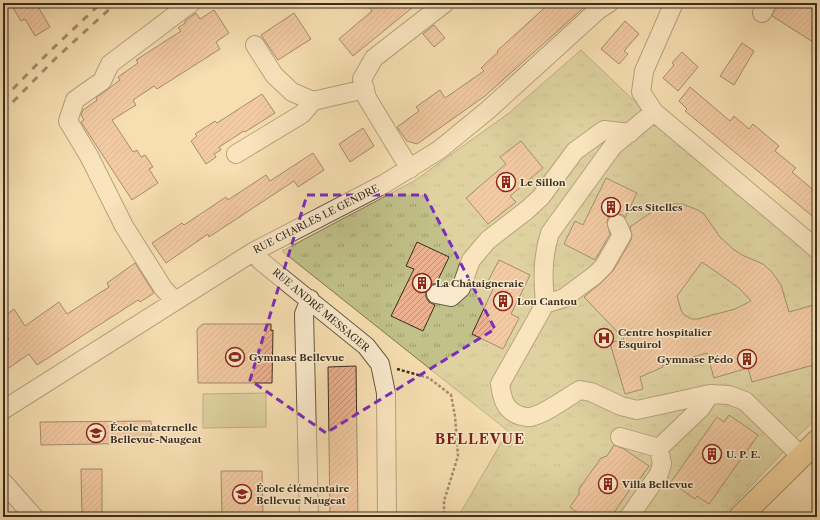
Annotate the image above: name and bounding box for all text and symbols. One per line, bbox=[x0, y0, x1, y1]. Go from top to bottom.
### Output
building icon: Le Sillon bbox=[495, 171, 517, 193]
place label: Le Sillon bbox=[520, 176, 566, 189]
street label: RUE CHARLES LE GENDRE bbox=[251, 182, 381, 256]
building icon: Les Sitelles bbox=[600, 196, 622, 218]
place label: Les Sitelles bbox=[625, 201, 683, 214]
street label: RUE ANDRÉ MESSAGER bbox=[270, 266, 373, 355]
building icon: La Châtaigneraie bbox=[411, 272, 433, 294]
place label: La Châtaigneraie bbox=[436, 277, 524, 290]
building icon: Lou Cantou bbox=[492, 290, 514, 312]
place label: Lou Cantou bbox=[517, 295, 577, 308]
place label: Centre hospitalier Esquirol bbox=[618, 326, 712, 351]
hospital icon: Centre hospitalier Esquirol bbox=[593, 327, 615, 349]
sports icon: Gymnase Bellevue bbox=[224, 346, 246, 368]
building icon: Gymnase Pédo bbox=[736, 348, 758, 370]
place label: Gymnase Bellevue bbox=[249, 351, 344, 364]
place label: Gymnase Pédo bbox=[657, 353, 733, 366]
place label: École maternelle Bellevue-Naugeat bbox=[110, 421, 202, 446]
school or university icon: École maternelle Bellevue-Naugeat bbox=[85, 422, 107, 444]
district label: BELLEVUE bbox=[435, 430, 525, 448]
building icon: U. P. E. bbox=[701, 443, 723, 465]
place label: U. P. E. bbox=[726, 448, 761, 461]
building icon: Villa Bellevue bbox=[597, 473, 619, 495]
place label: Villa Bellevue bbox=[621, 478, 693, 491]
place label: École élémentaire Bellevue Naugeat bbox=[256, 482, 349, 507]
school or university icon: École élémentaire Bellevue Naugeat bbox=[231, 483, 253, 505]

